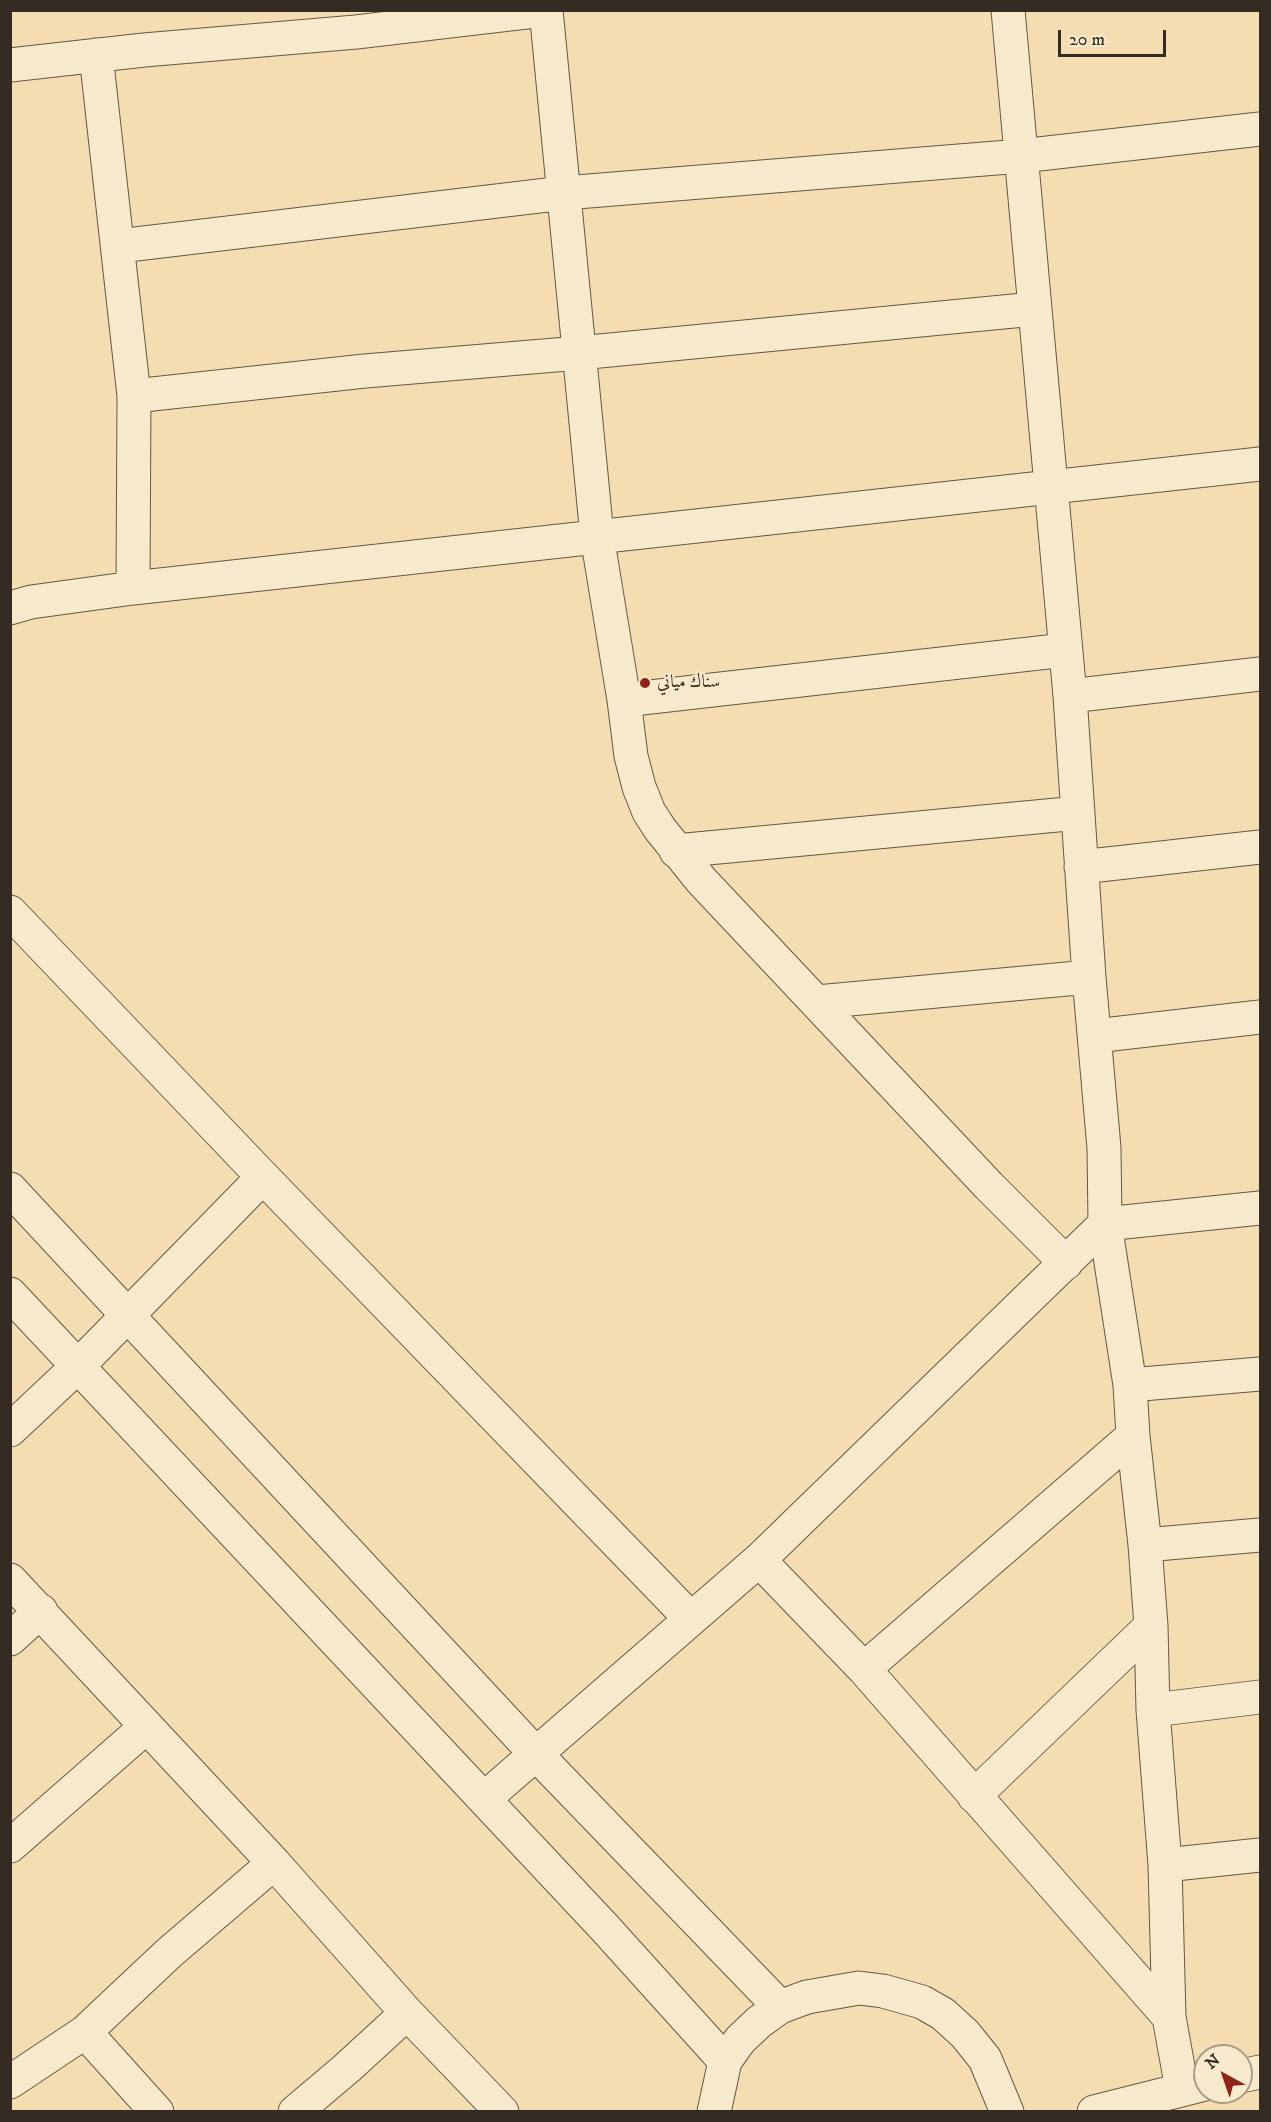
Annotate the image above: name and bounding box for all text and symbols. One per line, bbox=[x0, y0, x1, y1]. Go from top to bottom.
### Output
scale bar bbox=[1061, 18, 1169, 56]
text: 20 m bbox=[1069, 29, 1105, 51]
place label: سناك مياني bbox=[657, 672, 720, 694]
marker: سناك مياني bbox=[638, 676, 652, 690]
north arrow bbox=[1193, 2044, 1253, 2104]
text: N bbox=[1201, 2050, 1224, 2074]

